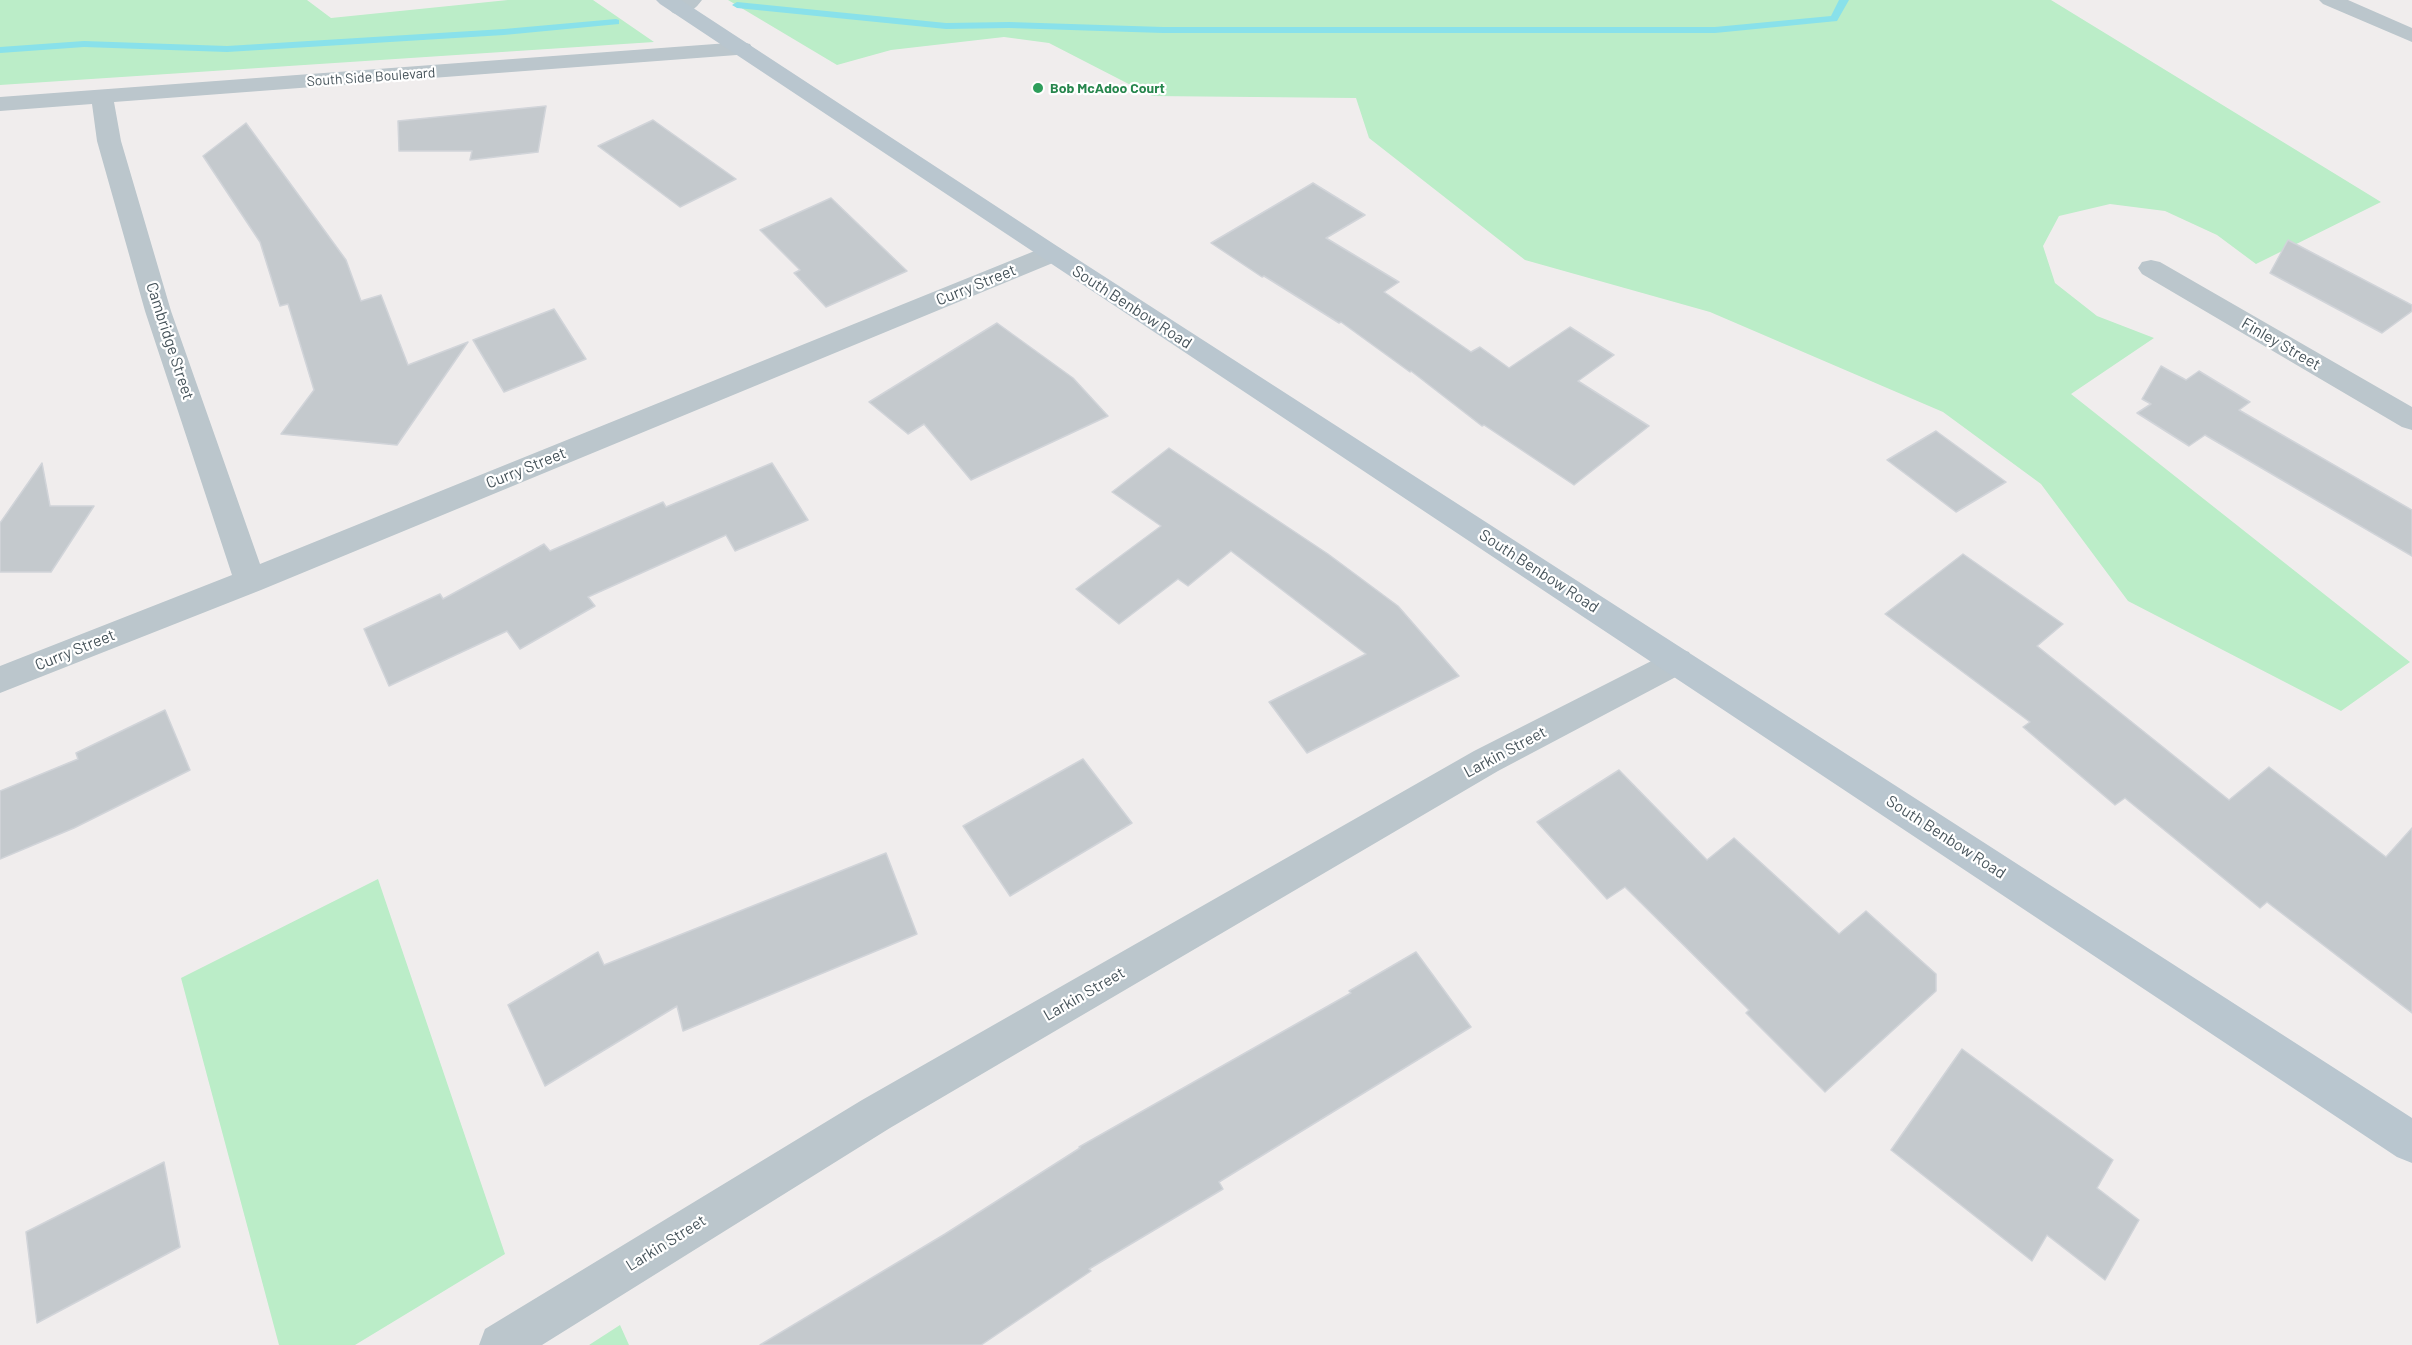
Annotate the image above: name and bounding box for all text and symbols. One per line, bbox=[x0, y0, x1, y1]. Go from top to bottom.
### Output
street label: South Side Boulevard bbox=[306, 64, 436, 90]
place label: Bob McAdoo Court bbox=[1050, 80, 1165, 96]
marker: Bob McAdoo Court bbox=[1031, 81, 1045, 95]
street label: Curry Street bbox=[933, 260, 1019, 310]
street label: South Benbow Road bbox=[1069, 261, 1195, 353]
street label: Cambridge Street bbox=[142, 280, 198, 402]
street label: Finley Street bbox=[2238, 314, 2324, 374]
street label: Curry Street bbox=[483, 443, 569, 493]
street label: South Benbow Road bbox=[1476, 525, 1602, 617]
street label: Curry Street bbox=[32, 625, 118, 675]
street label: Larkin Street bbox=[1460, 722, 1550, 782]
street label: South Benbow Road bbox=[1883, 791, 2009, 883]
street label: Larkin Street bbox=[1040, 963, 1128, 1025]
street label: Larkin Street bbox=[622, 1211, 710, 1275]

